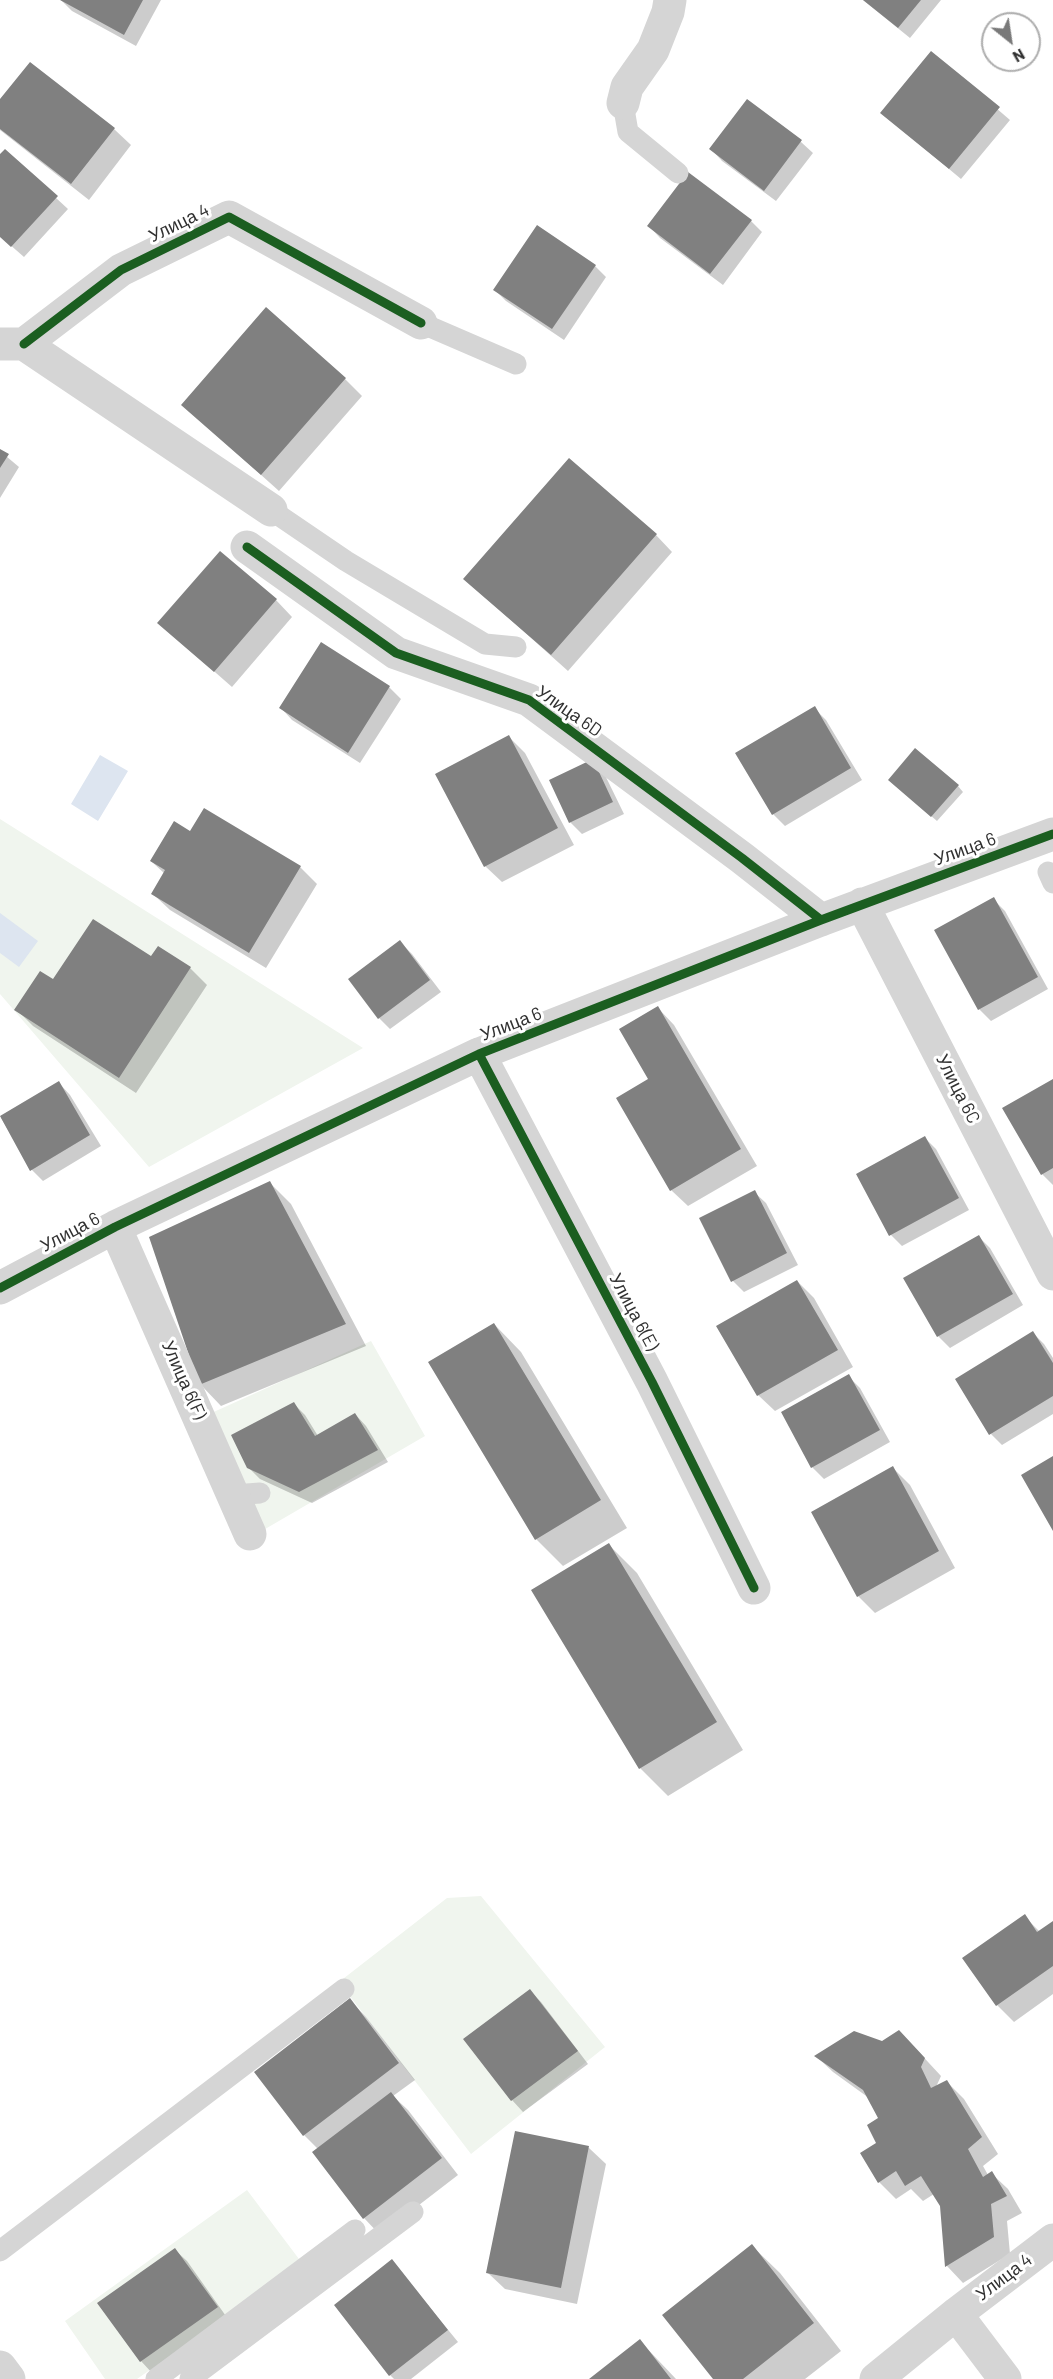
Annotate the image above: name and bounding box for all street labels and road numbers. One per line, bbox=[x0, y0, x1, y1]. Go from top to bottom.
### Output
street label: Улица 4 bbox=[145, 199, 213, 247]
street label: Улица 6D bbox=[532, 681, 606, 741]
street label: Улица 6 bbox=[931, 828, 999, 870]
street label: Улица 6 bbox=[477, 1002, 545, 1046]
street label: Улица 6C bbox=[931, 1051, 985, 1127]
street label: Улица 6 bbox=[37, 1207, 103, 1257]
street label: Улица 6(E) bbox=[605, 1270, 663, 1354]
street label: Улица 6(F) bbox=[157, 1337, 211, 1423]
street label: Улица 4 bbox=[972, 2249, 1036, 2305]

